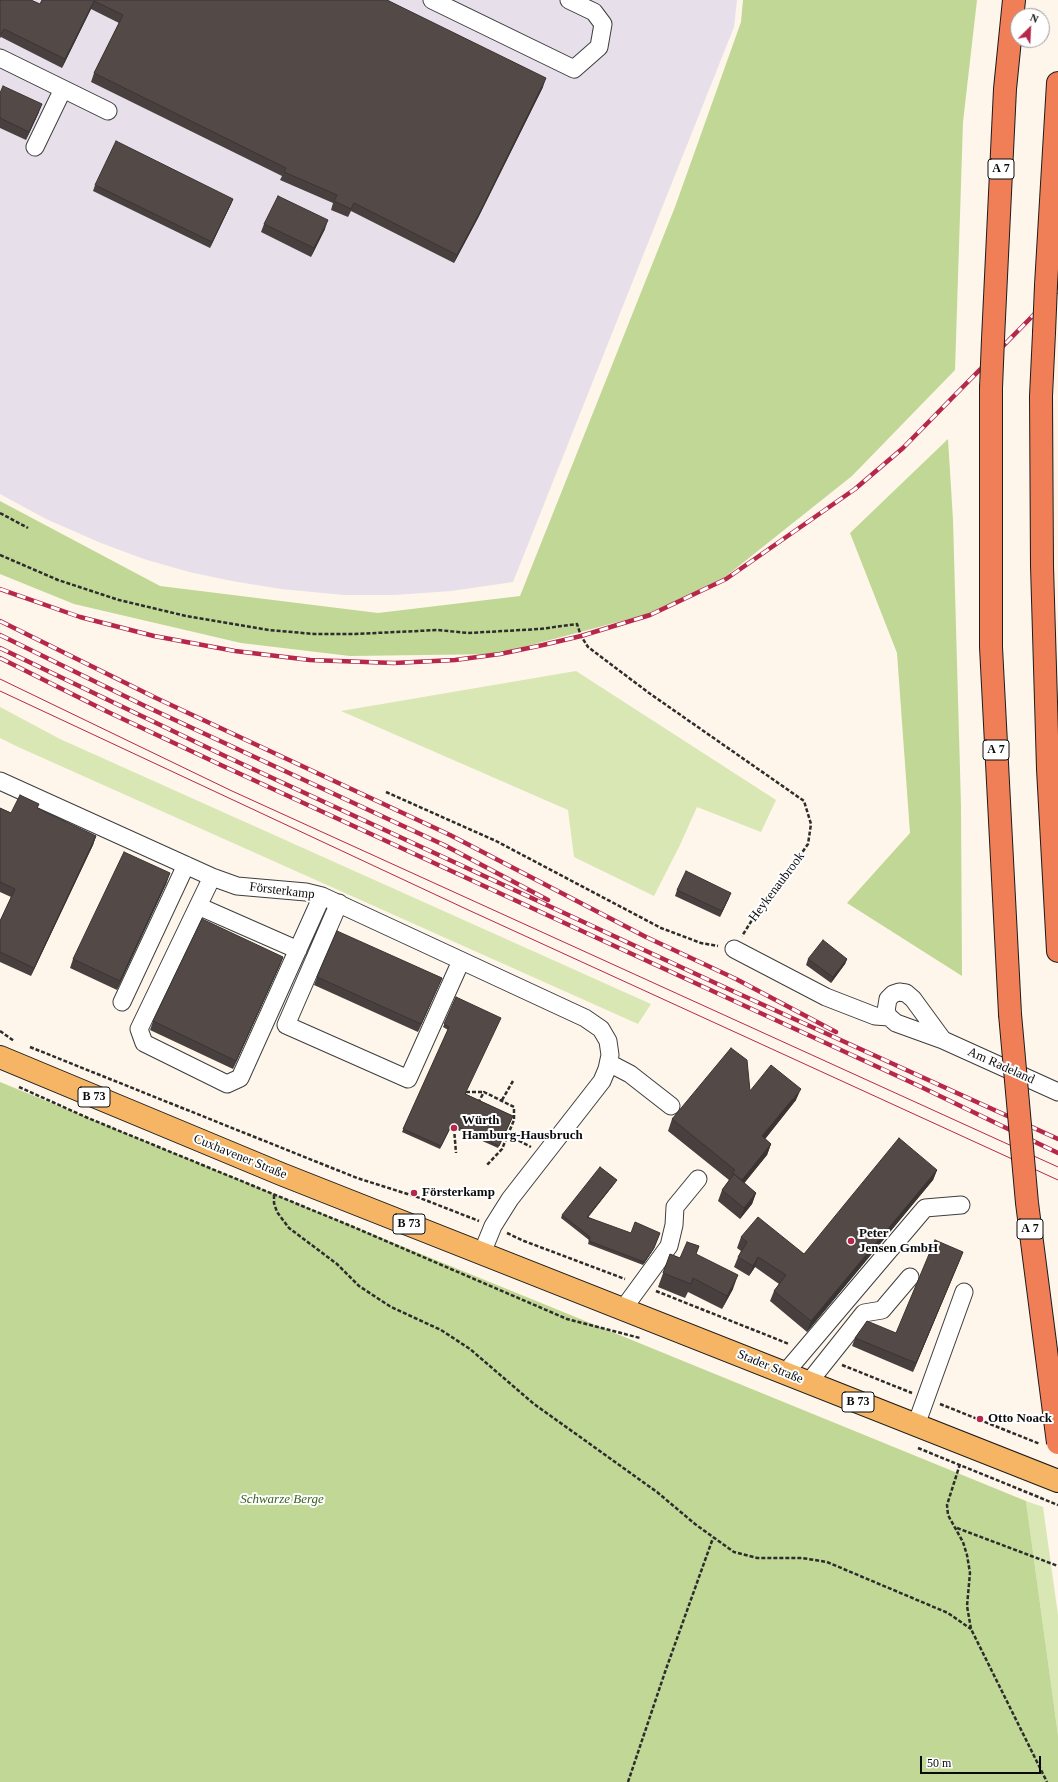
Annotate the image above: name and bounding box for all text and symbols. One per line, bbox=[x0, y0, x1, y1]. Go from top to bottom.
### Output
north arrow bbox=[1010, 8, 1050, 48]
text: N bbox=[1028, 11, 1041, 25]
road number: A 7 bbox=[988, 159, 1014, 179]
road number: A 7 bbox=[983, 740, 1009, 760]
street label: Heykenaubrook bbox=[746, 849, 808, 925]
street label: Försterkamp bbox=[248, 879, 316, 903]
street label: Am Radeland bbox=[965, 1044, 1037, 1088]
road number: B 73 bbox=[78, 1087, 110, 1107]
place label: Würth Hamburg-Hausbruch bbox=[462, 1113, 583, 1144]
marker: Würth Hamburg-Hausbruch bbox=[449, 1123, 459, 1133]
street label: Cuxhavener Straße bbox=[191, 1131, 289, 1183]
place label: Försterkamp bbox=[422, 1185, 495, 1201]
marker: Försterkamp bbox=[409, 1188, 419, 1198]
road number: B 73 bbox=[393, 1214, 425, 1234]
road number: A 7 bbox=[1017, 1219, 1043, 1239]
place label: Peter Jensen GmbH bbox=[859, 1226, 938, 1257]
marker: Peter Jensen GmbH bbox=[846, 1236, 856, 1246]
street label: Stader Straße bbox=[735, 1347, 805, 1387]
road number: B 73 bbox=[842, 1392, 874, 1412]
place label: Otto Noack bbox=[988, 1411, 1052, 1427]
marker: Otto Noack bbox=[975, 1414, 985, 1424]
park label: Schwarze Berge bbox=[240, 1492, 324, 1508]
scale bar bbox=[922, 1748, 1043, 1774]
text: 50 m bbox=[927, 1756, 951, 1770]

